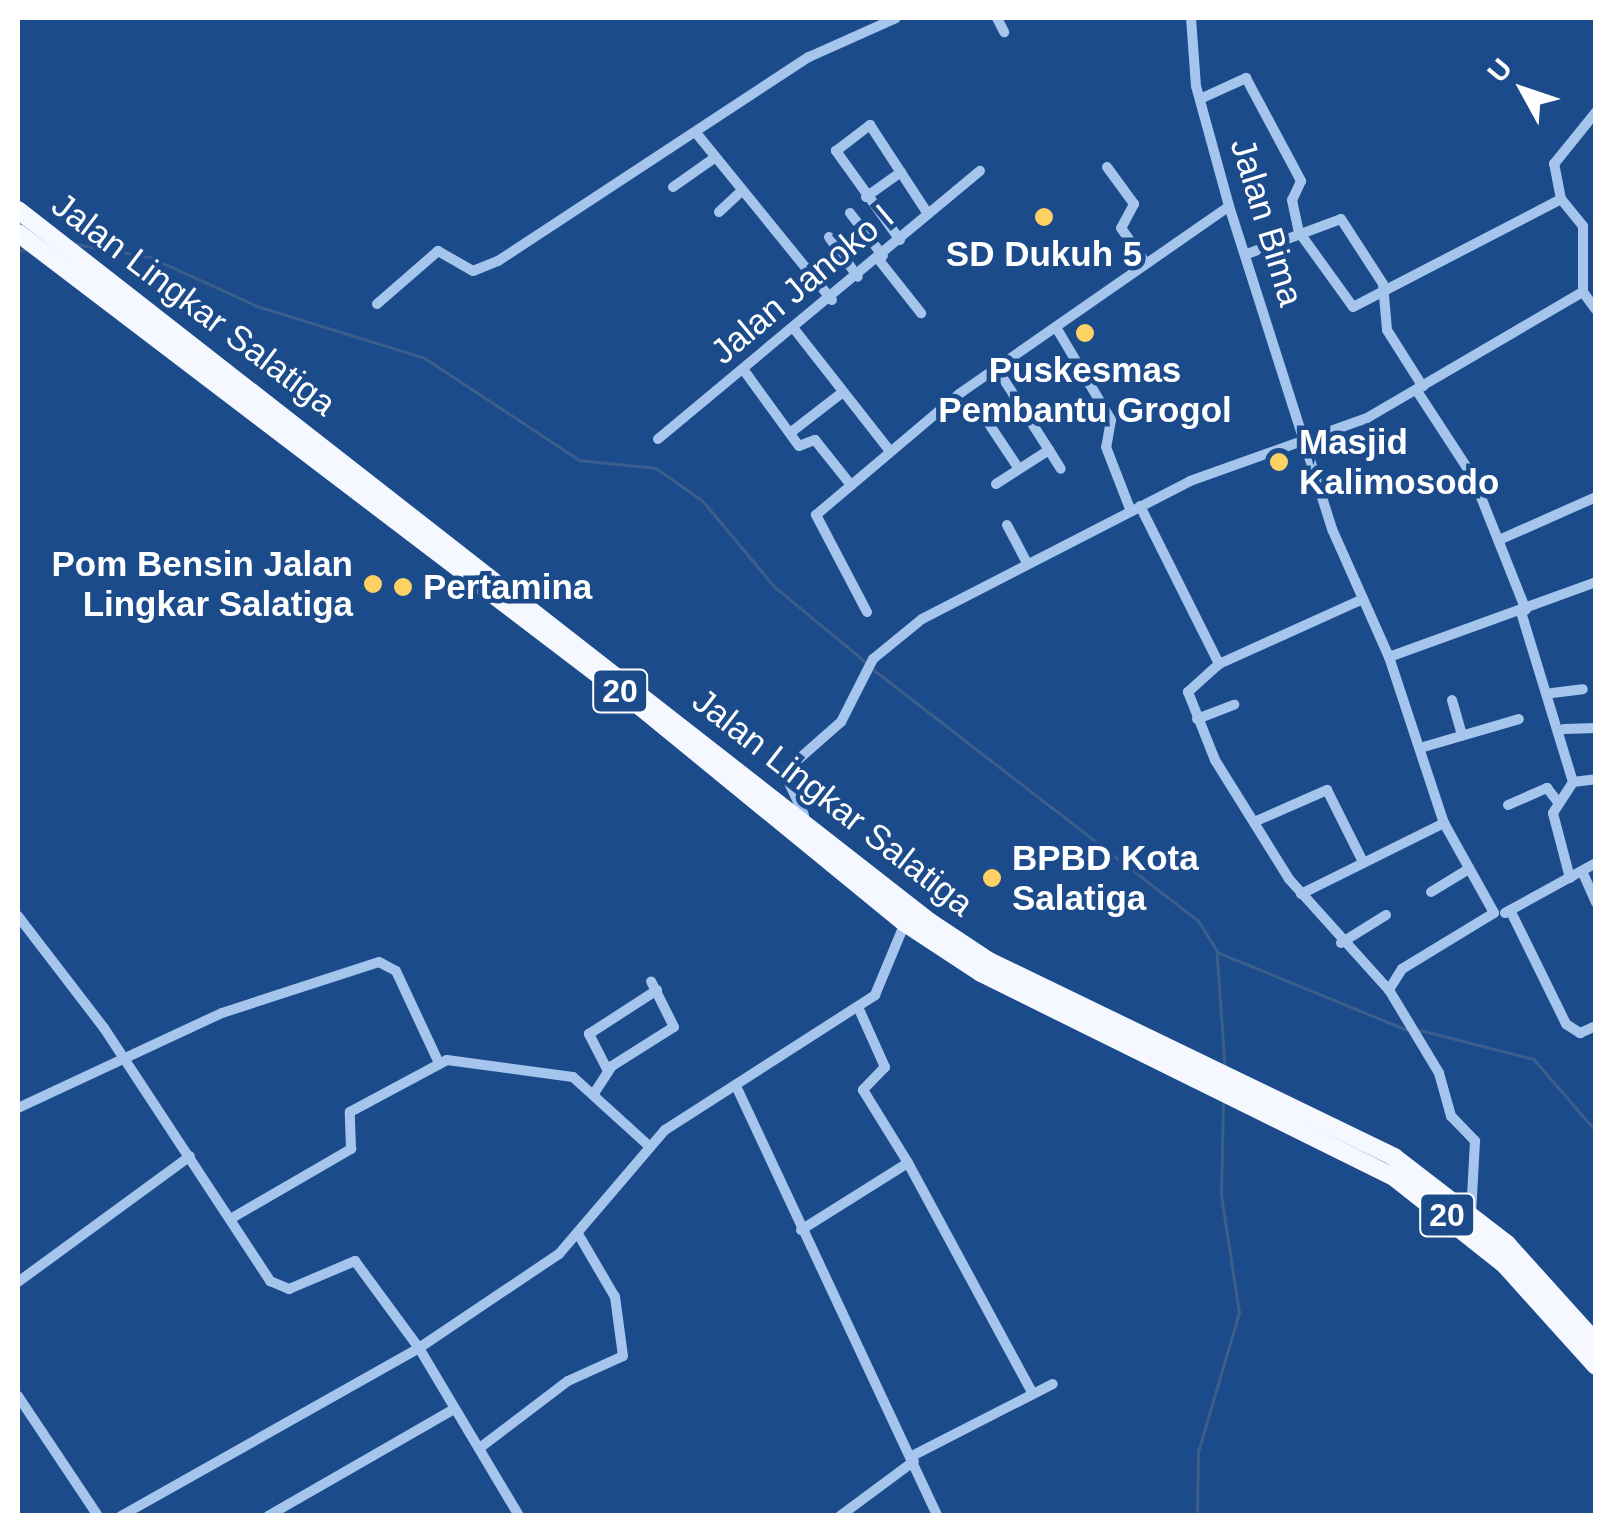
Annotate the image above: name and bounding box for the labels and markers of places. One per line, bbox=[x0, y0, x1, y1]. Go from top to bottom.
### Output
marker: SD Dukuh 5 bbox=[1033, 206, 1055, 228]
place label: SD Dukuh 5 bbox=[946, 233, 1142, 275]
marker: Puskesmas Pembantu Grogol bbox=[1074, 322, 1096, 344]
place label: Puskesmas Pembantu Grogol bbox=[938, 349, 1232, 431]
place label: Masjid Kalimosodo bbox=[1299, 421, 1499, 503]
marker: Masjid Kalimosodo bbox=[1268, 451, 1290, 473]
place label: Pom Bensin Jalan Lingkar Salatiga bbox=[52, 543, 353, 625]
place label: Pertamina bbox=[423, 566, 592, 608]
marker: Pom Bensin Jalan Lingkar Salatiga bbox=[362, 573, 384, 595]
marker: Pertamina bbox=[392, 576, 414, 598]
place label: BPBD Kota Salatiga bbox=[1012, 837, 1199, 919]
marker: BPBD Kota Salatiga bbox=[981, 867, 1003, 889]

